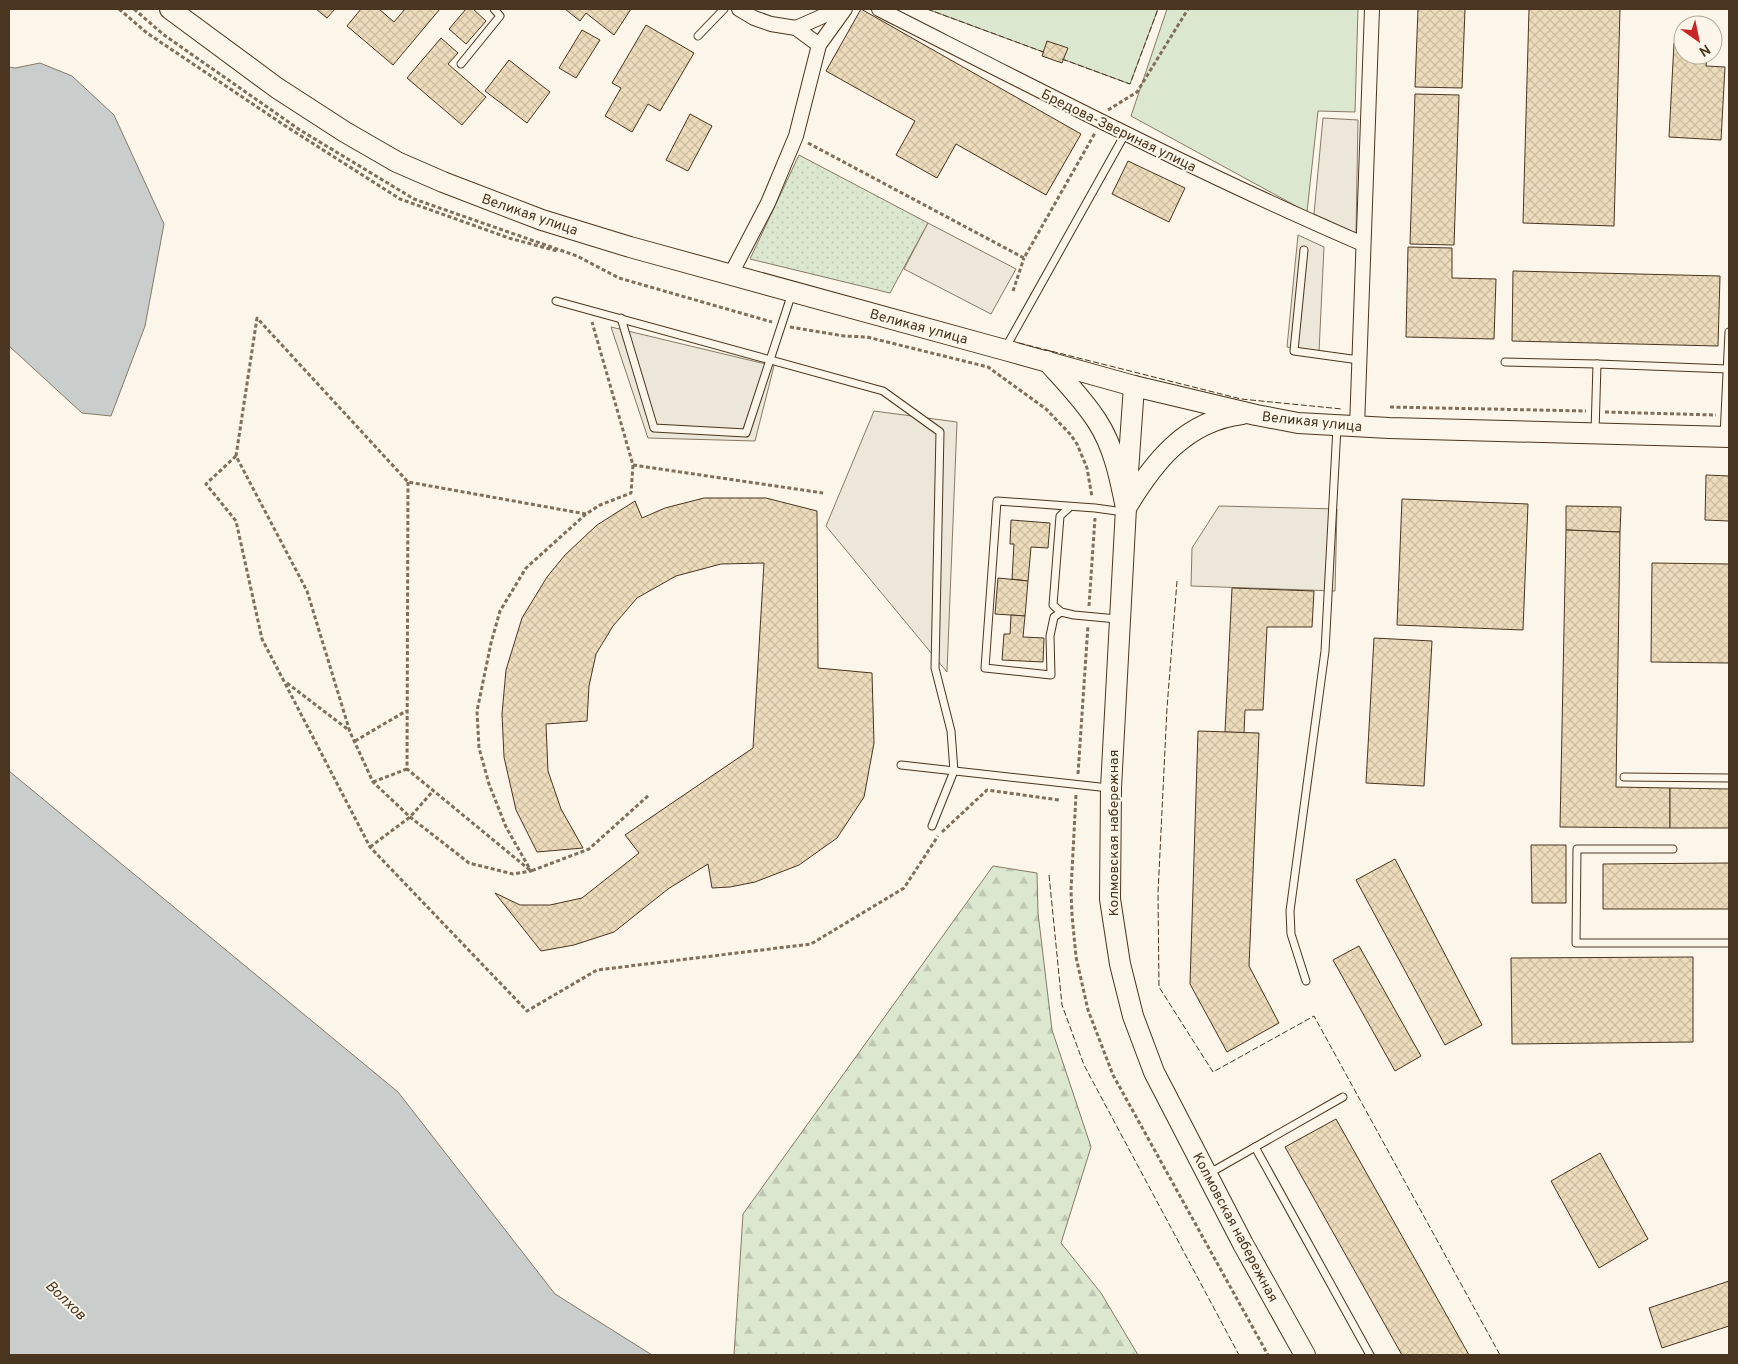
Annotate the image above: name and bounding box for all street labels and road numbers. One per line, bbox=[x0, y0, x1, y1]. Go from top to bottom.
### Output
street label: Бредова-Звериная улица bbox=[1038, 86, 1199, 176]
street label: Великая улица bbox=[479, 191, 580, 240]
street label: Великая улица bbox=[868, 306, 969, 349]
street label: Великая улица bbox=[1261, 409, 1363, 436]
street label: Колмовская набережная bbox=[1106, 750, 1123, 916]
street label: Колмовская набережная bbox=[1188, 1150, 1281, 1305]

